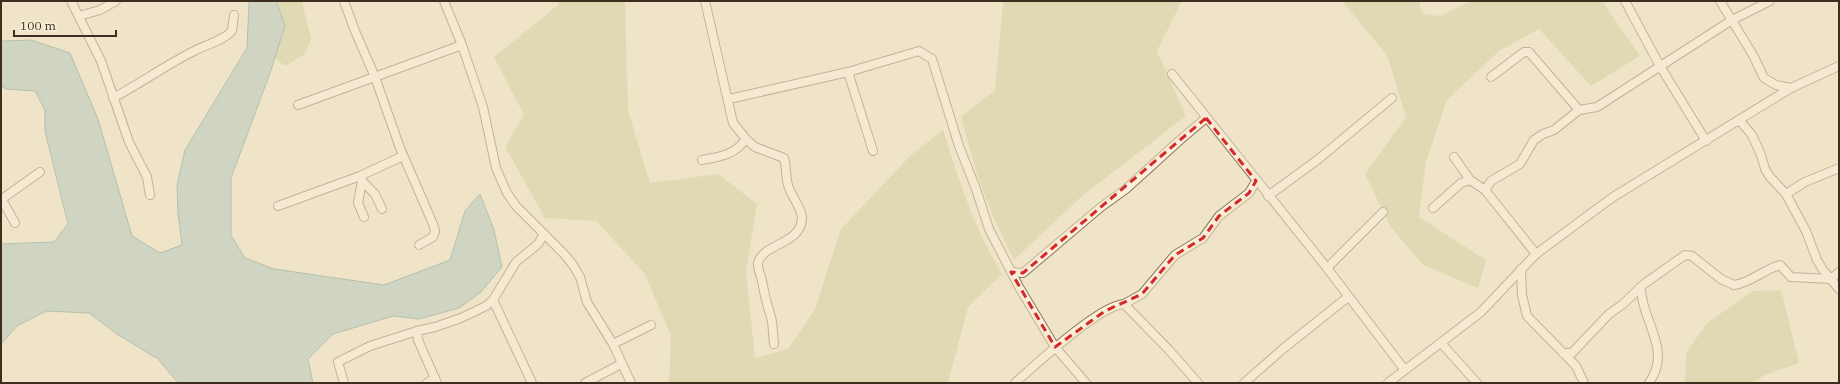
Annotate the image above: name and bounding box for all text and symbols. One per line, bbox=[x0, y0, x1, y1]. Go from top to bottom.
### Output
scale bar bbox=[14, 12, 116, 38]
text: 100 m bbox=[20, 18, 56, 33]

